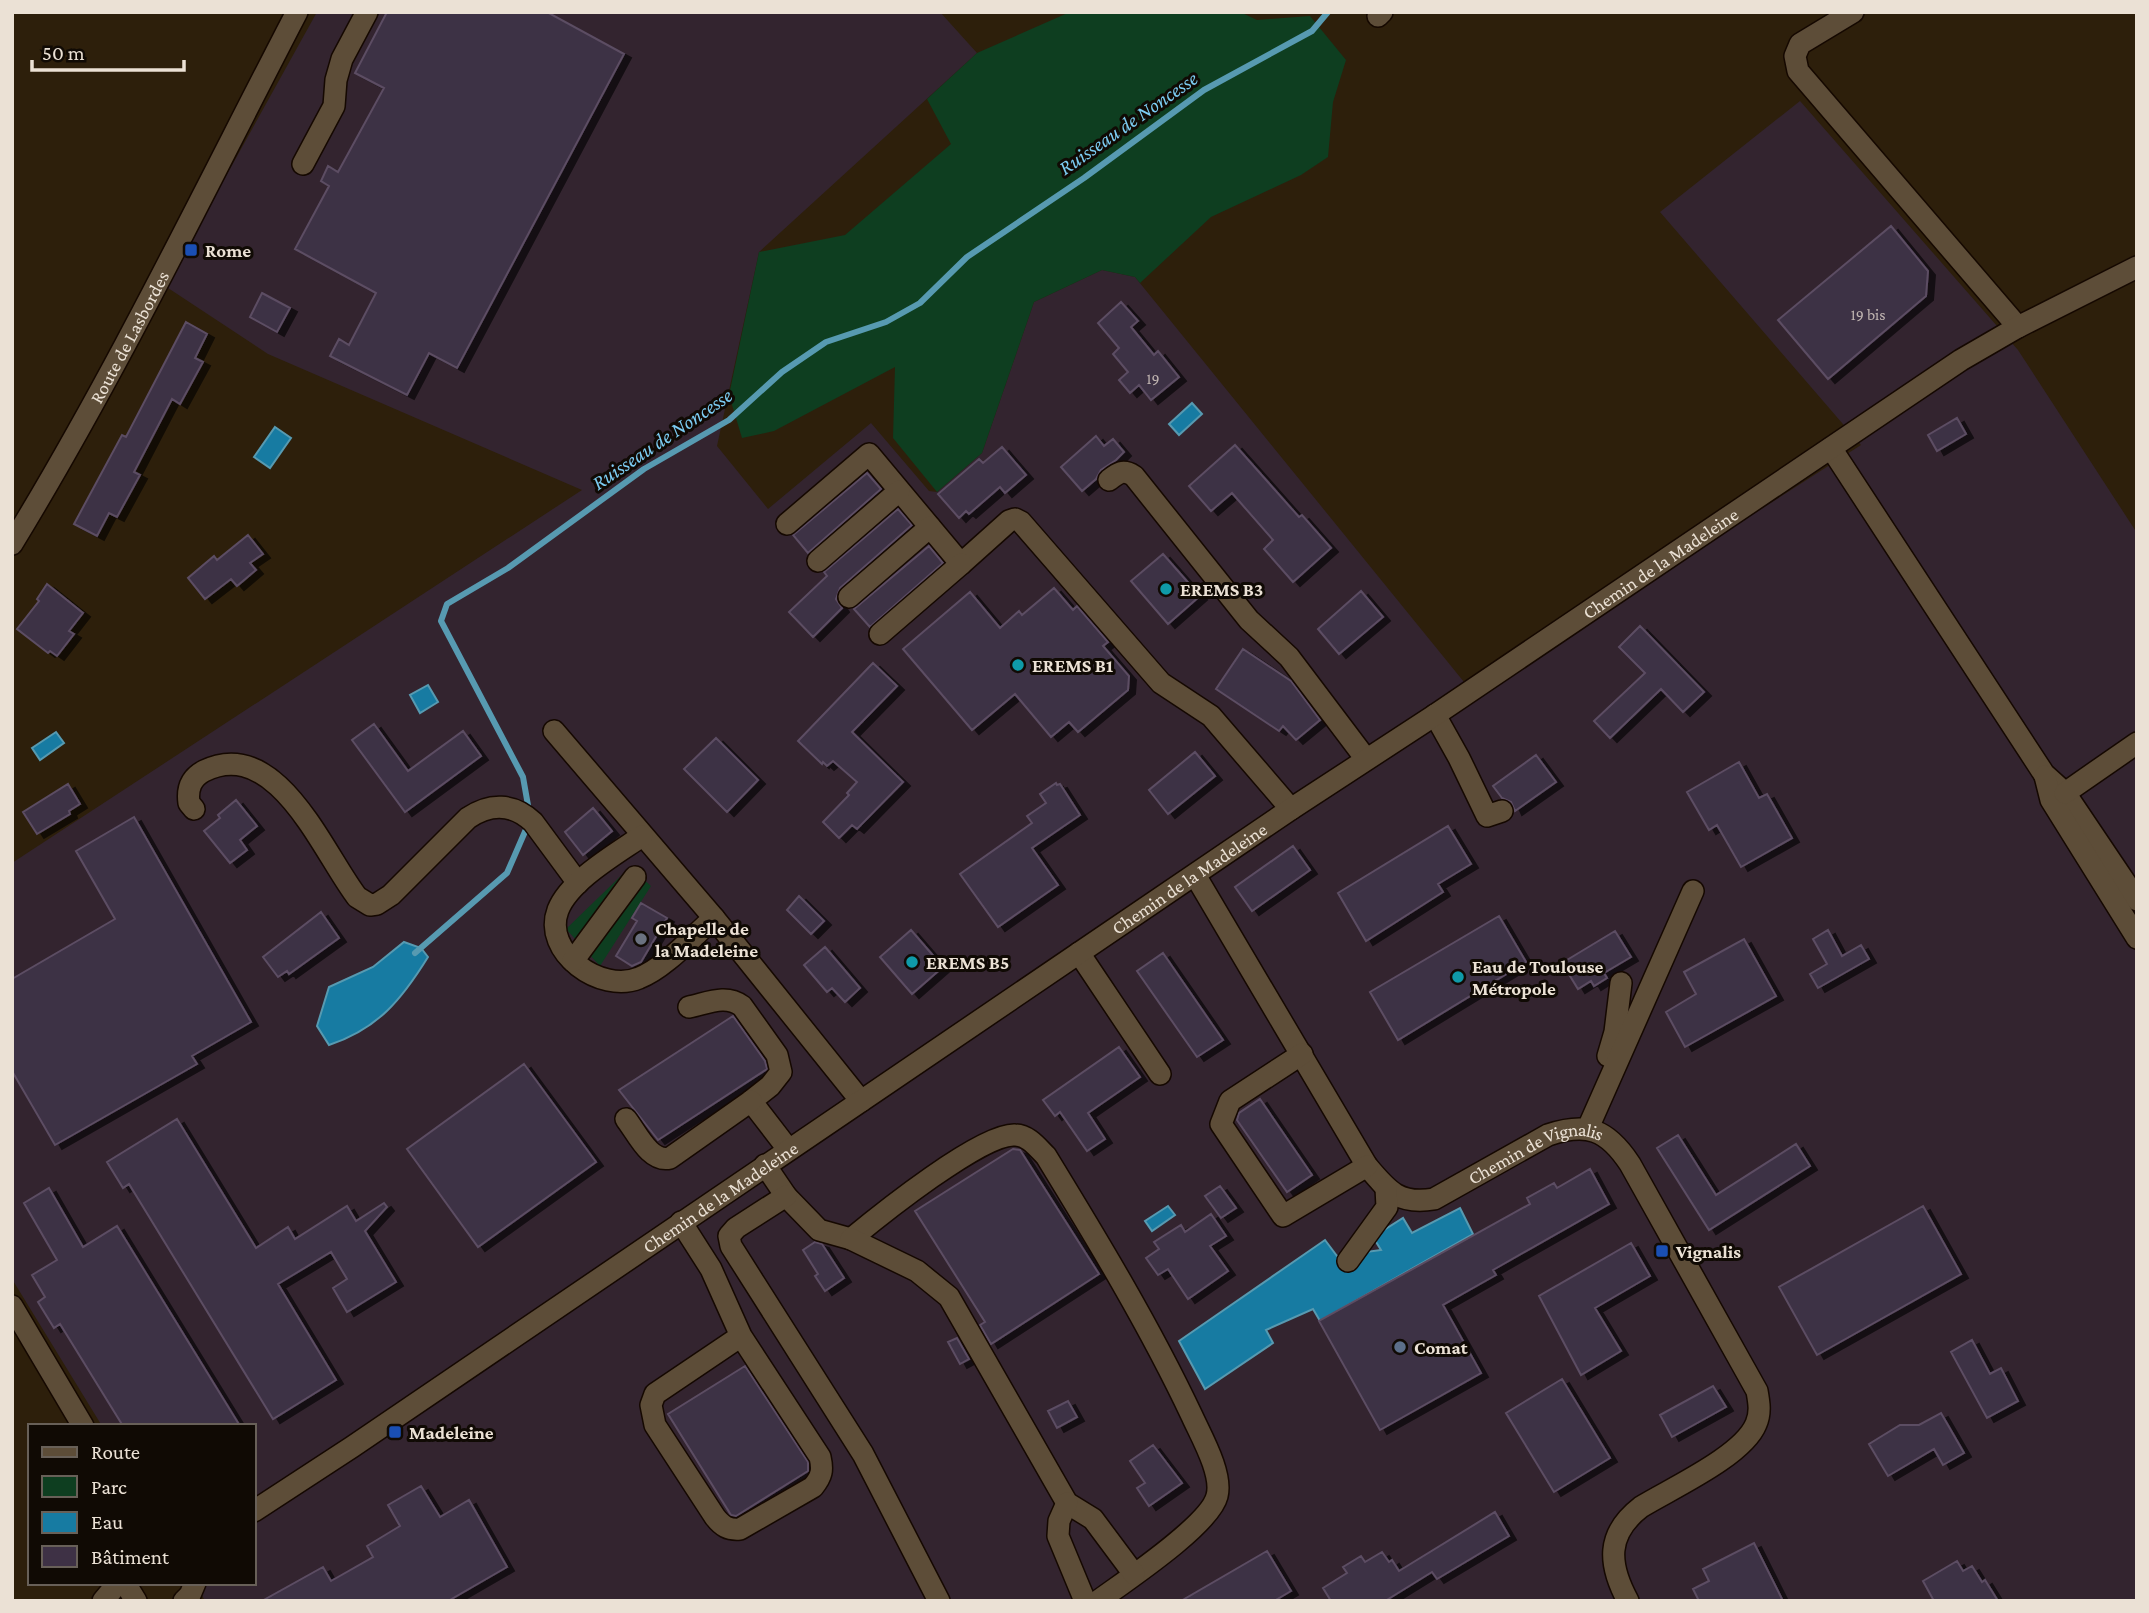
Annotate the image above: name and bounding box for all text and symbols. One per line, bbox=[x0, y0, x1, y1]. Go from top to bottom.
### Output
scale bar bbox=[32, 28, 184, 72]
text: 50 m bbox=[42, 41, 85, 65]
water label: Ruisseau de Noncesse bbox=[1054, 66, 1202, 180]
place label: Rome bbox=[205, 240, 251, 261]
marker: Rome bbox=[183, 242, 199, 258]
street label: Route de Lasbordes bbox=[85, 267, 173, 407]
house number: 19 bis bbox=[1850, 306, 1886, 323]
house number: 19 bbox=[1146, 370, 1160, 387]
water label: Ruisseau de Noncesse bbox=[587, 383, 737, 495]
street label: Chemin de la Madeleine bbox=[1579, 503, 1742, 623]
place label: EREMS B3 bbox=[1180, 579, 1263, 600]
marker: EREMS B3 bbox=[1158, 581, 1174, 597]
place label: EREMS B1 bbox=[1032, 655, 1113, 676]
marker: EREMS B1 bbox=[1010, 657, 1026, 673]
street label: Chemin de la Madeleine bbox=[1107, 818, 1271, 938]
place label: Chapelle de la Madeleine bbox=[655, 918, 758, 961]
marker: Chapelle de la Madeleine bbox=[633, 931, 649, 947]
place label: EREMS B5 bbox=[926, 952, 1009, 973]
marker: EREMS B5 bbox=[904, 954, 920, 970]
place label: Eau de Toulouse Métropole bbox=[1472, 956, 1604, 999]
marker: Eau de Toulouse Métropole bbox=[1450, 969, 1466, 985]
street label: Chemin de Vignalis bbox=[1464, 1118, 1608, 1188]
street label: Chemin de la Madeleine bbox=[638, 1137, 802, 1257]
place label: Vignalis bbox=[1675, 1241, 1741, 1262]
marker: Vignalis bbox=[1654, 1243, 1670, 1259]
place label: Comat bbox=[1414, 1337, 1468, 1358]
marker: Comat bbox=[1392, 1339, 1408, 1355]
place label: Madeleine bbox=[409, 1422, 494, 1443]
legend bbox=[28, 1424, 256, 1585]
marker: Madeleine bbox=[387, 1424, 403, 1440]
text: Route bbox=[91, 1440, 140, 1464]
text: Parc bbox=[91, 1475, 127, 1499]
text: Eau bbox=[91, 1510, 123, 1534]
text: Bâtiment bbox=[91, 1545, 170, 1569]

